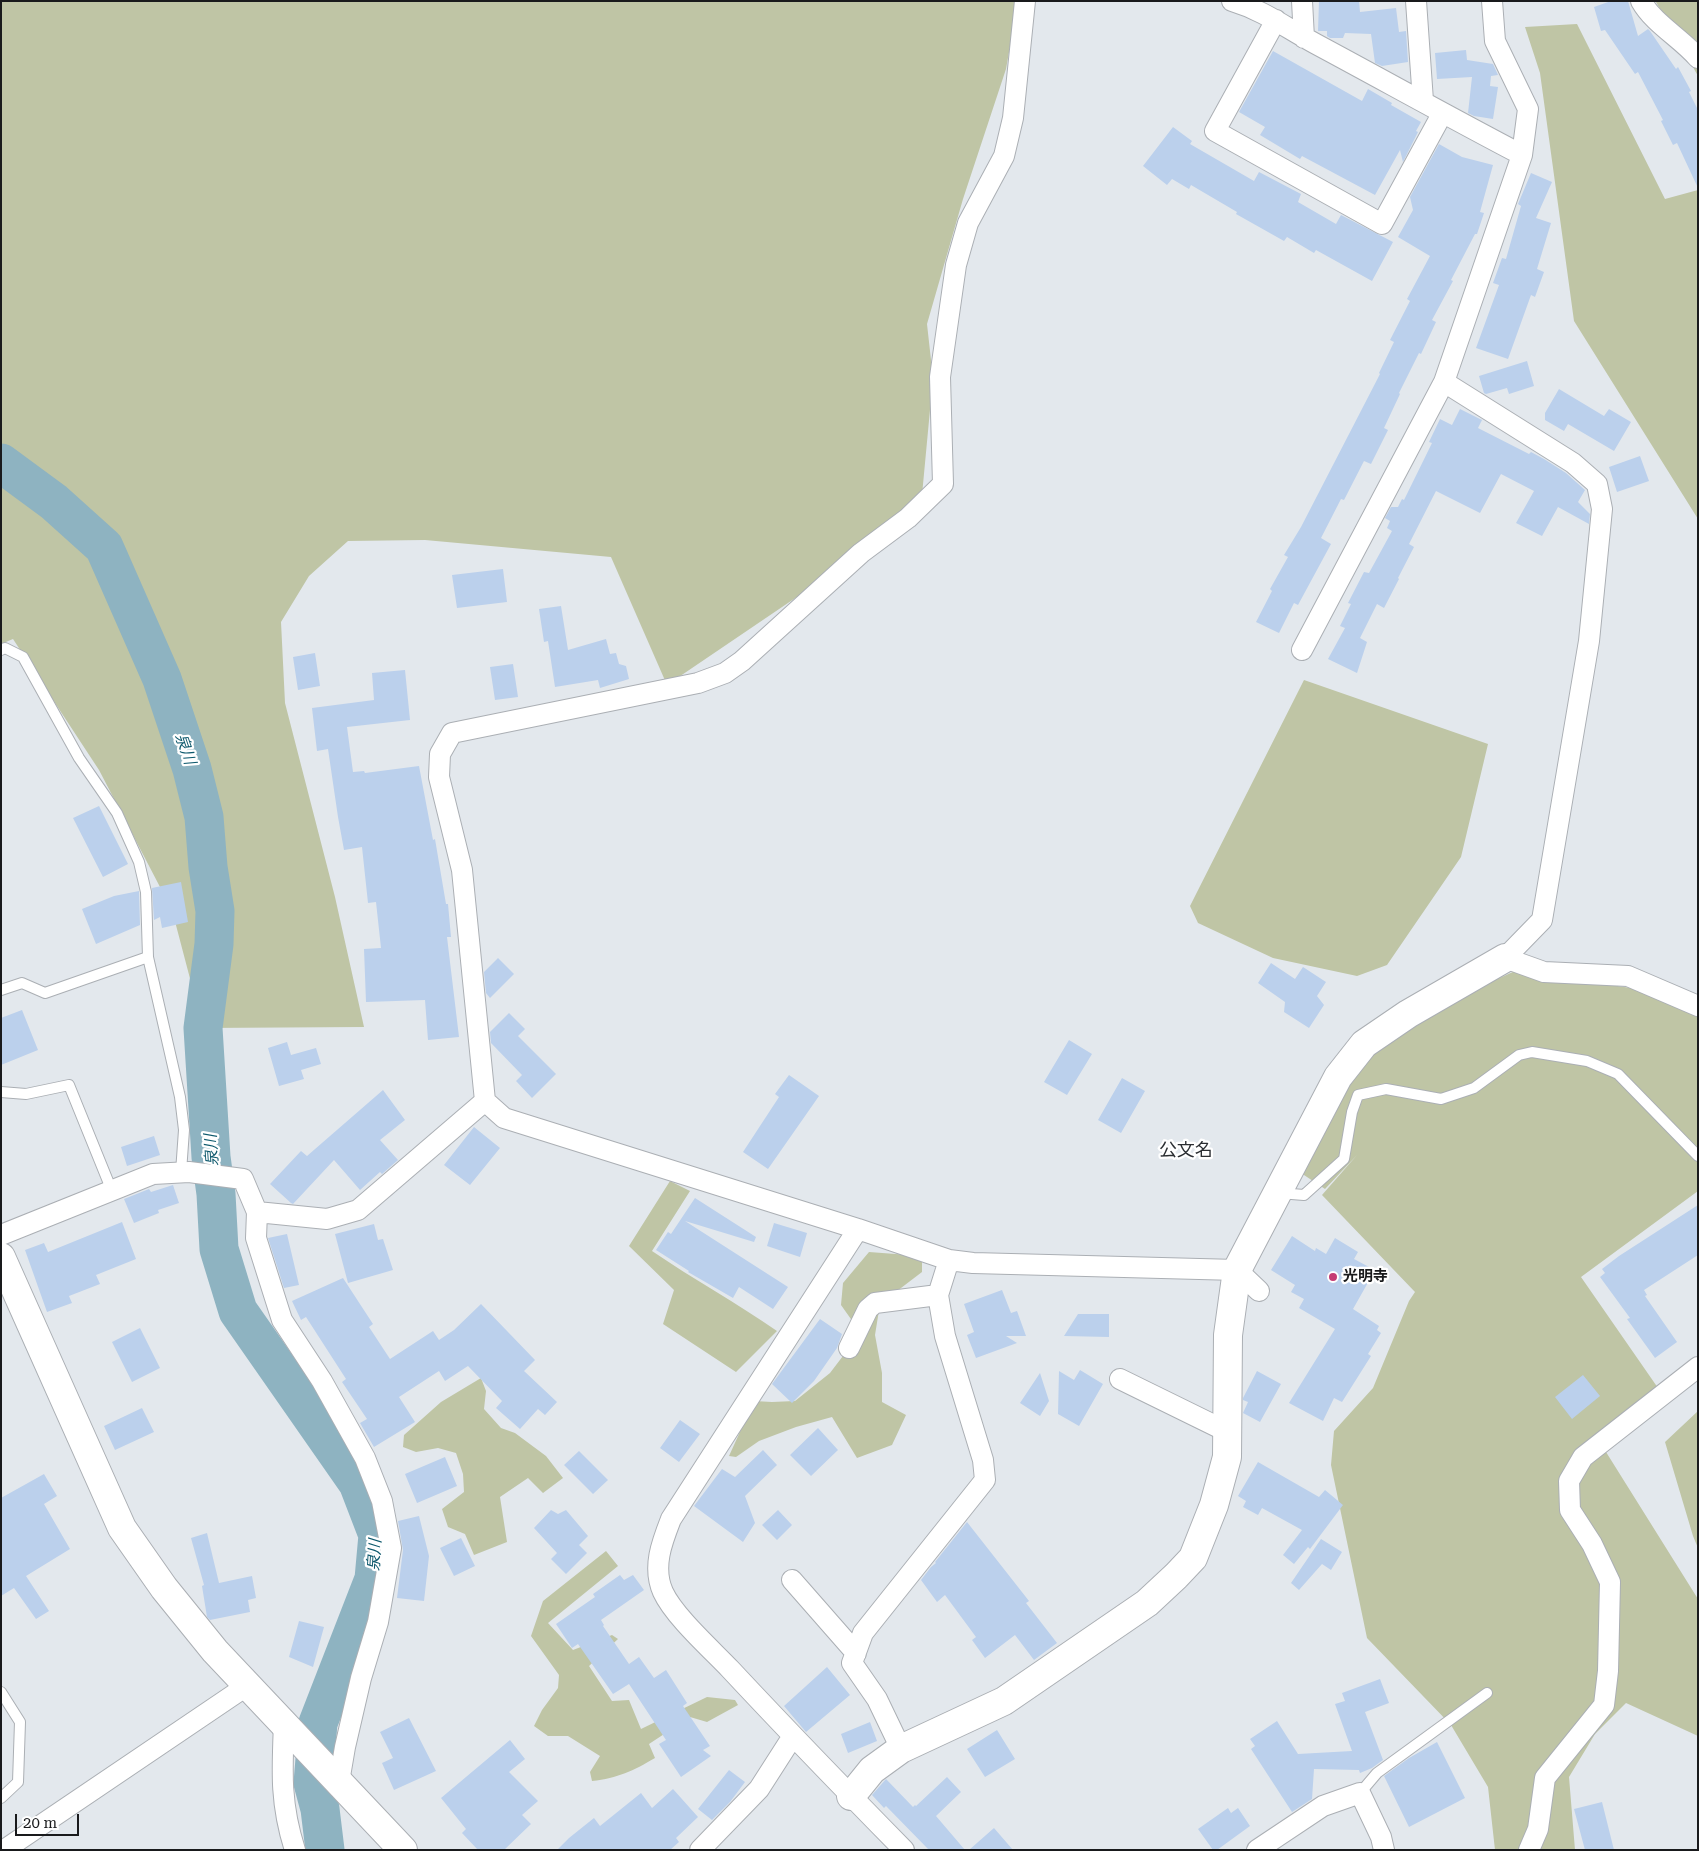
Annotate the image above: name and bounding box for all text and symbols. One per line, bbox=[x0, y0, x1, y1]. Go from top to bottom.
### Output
water label: 泉川 bbox=[171, 731, 199, 767]
water label: 泉川 bbox=[201, 1133, 223, 1167]
district label: 公文名 bbox=[1159, 1140, 1213, 1162]
place label: 光明寺 bbox=[1343, 1268, 1388, 1286]
marker: 光明寺 bbox=[1327, 1271, 1339, 1283]
water label: 泉川 bbox=[365, 1539, 385, 1571]
scale bar bbox=[18, 1804, 81, 1836]
text: 20 m bbox=[23, 1814, 57, 1832]

